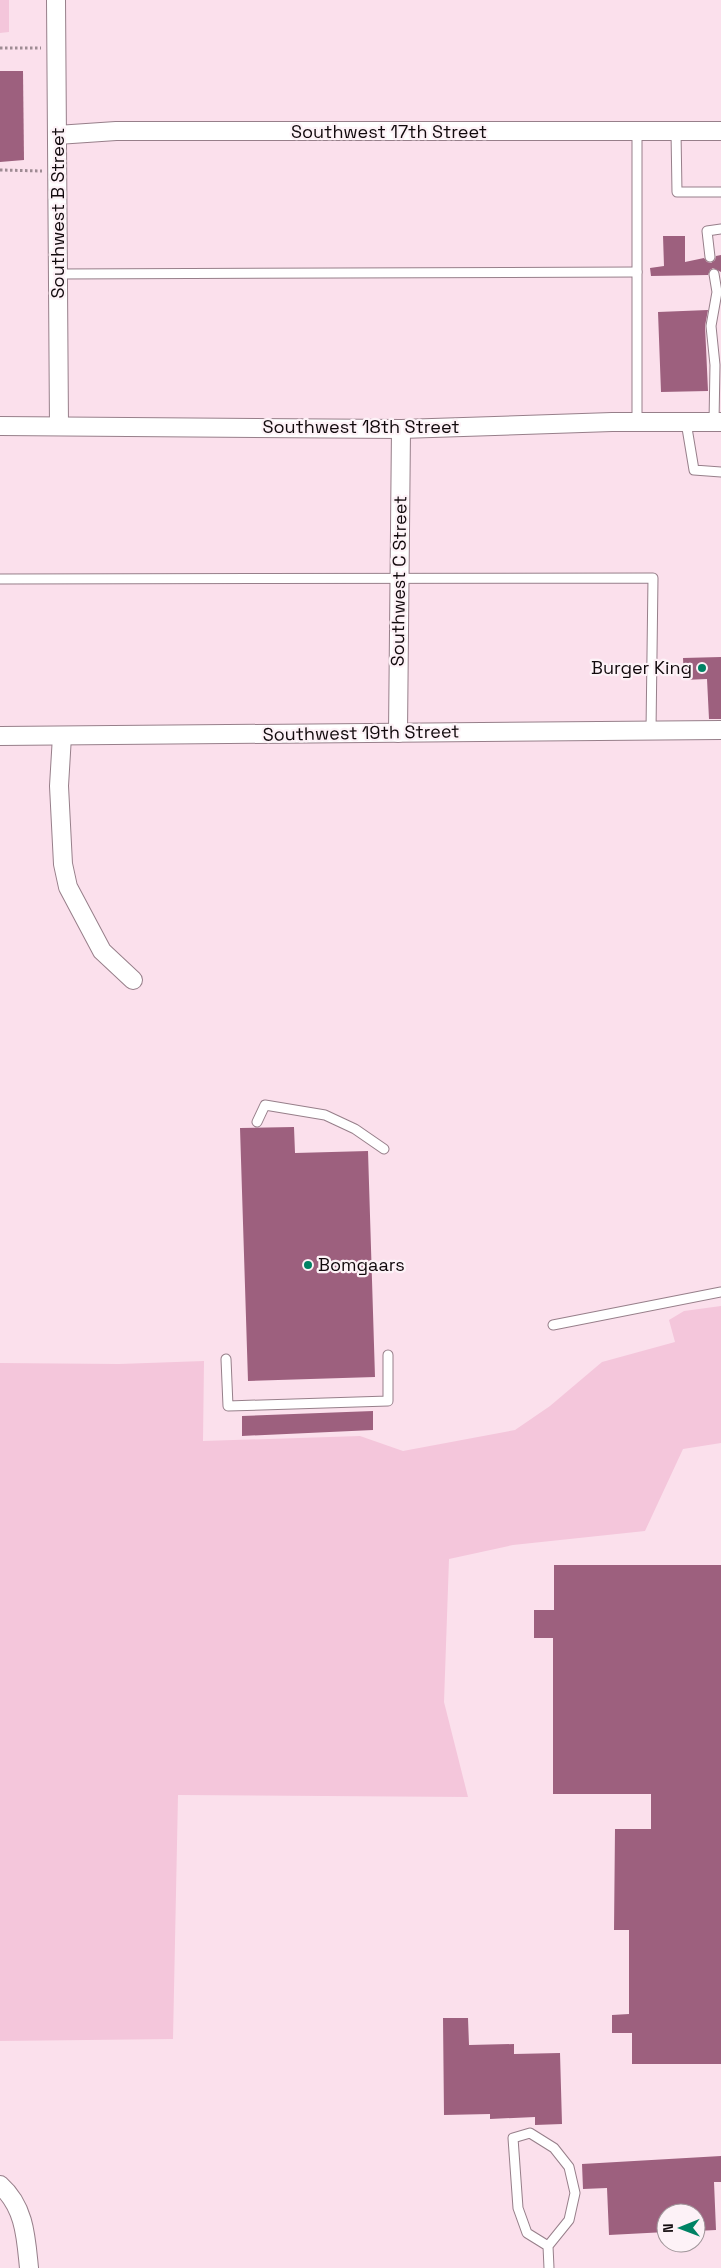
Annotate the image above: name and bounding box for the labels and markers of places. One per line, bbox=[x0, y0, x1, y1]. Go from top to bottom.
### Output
place label: Burger King bbox=[591, 656, 692, 679]
marker: Burger King bbox=[696, 662, 708, 674]
place label: Bomgaars bbox=[318, 1253, 405, 1276]
marker: Bomgaars bbox=[302, 1259, 314, 1271]

